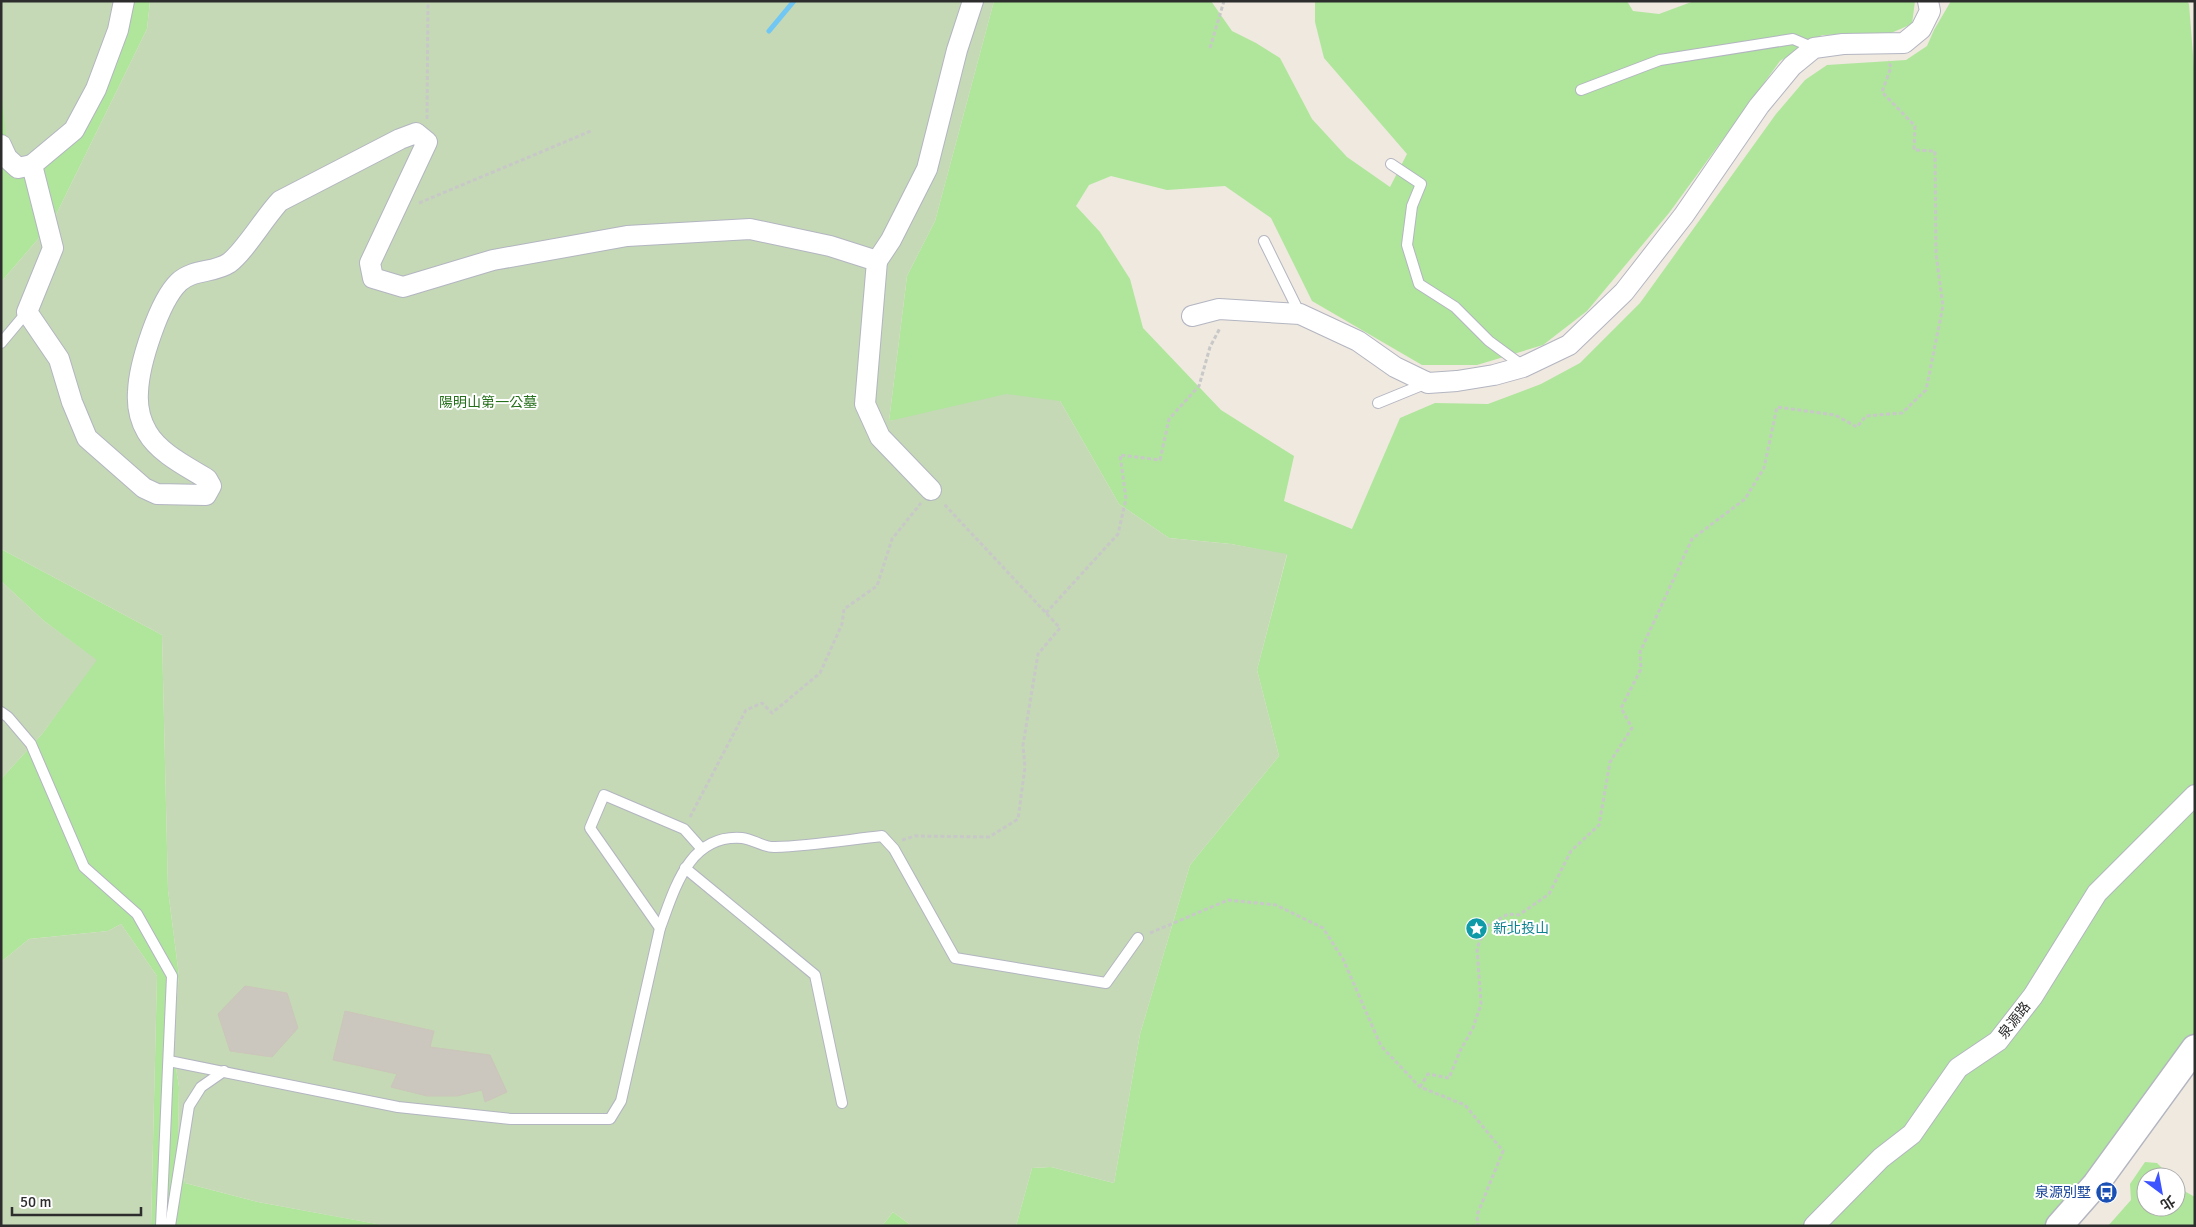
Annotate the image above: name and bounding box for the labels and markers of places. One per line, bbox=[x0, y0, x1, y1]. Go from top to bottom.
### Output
place icon: 新北投山 bbox=[1465, 916, 1489, 940]
place label: 新北投山 bbox=[1493, 920, 1549, 937]
bus stop icon: 泉源別墅 bbox=[2095, 1180, 2119, 1204]
place label: 泉源別墅 bbox=[2035, 1184, 2091, 1201]

